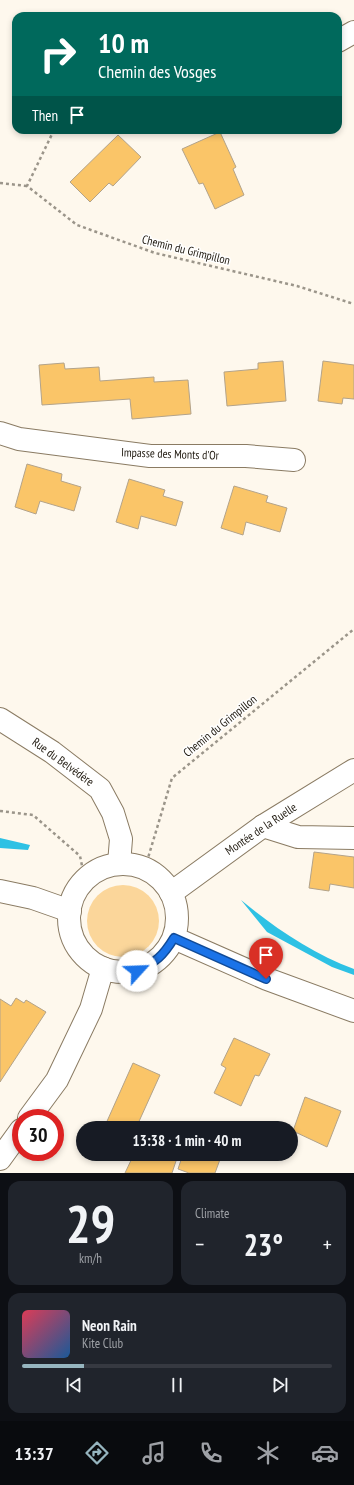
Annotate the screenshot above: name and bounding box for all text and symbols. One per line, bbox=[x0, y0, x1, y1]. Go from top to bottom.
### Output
text: 10 m bbox=[98, 24, 149, 61]
icon: right bbox=[32, 28, 84, 80]
text: Chemin des Vosges bbox=[98, 60, 216, 83]
icon: arrive bbox=[66, 104, 88, 126]
text: Then bbox=[32, 106, 58, 125]
street label: Chemin du Grimpillon bbox=[140, 231, 232, 268]
street label: Impasse des Monts d'Or bbox=[121, 444, 220, 463]
street label: Chemin du Grimpillon bbox=[180, 691, 260, 760]
street label: Rue du Belvédère bbox=[29, 734, 97, 789]
street label: Montée de la Ruelle bbox=[222, 799, 299, 858]
pin bbox=[249, 938, 283, 979]
icon: arrive bbox=[255, 944, 277, 966]
position arrow bbox=[116, 950, 158, 992]
speed limit sign: 30 bbox=[12, 1109, 64, 1161]
text: 13:38 · 1 min · 40 m bbox=[133, 1131, 241, 1150]
text: 29 bbox=[66, 1190, 115, 1257]
text: Climate bbox=[195, 1205, 229, 1222]
text: 23° bbox=[244, 1225, 283, 1264]
text: − bbox=[195, 1230, 204, 1258]
text: + bbox=[323, 1230, 332, 1258]
text: km/h bbox=[79, 1250, 102, 1267]
text: Neon Rain bbox=[82, 1316, 137, 1335]
text: Kite Club bbox=[82, 1335, 123, 1352]
icon: previous bbox=[63, 1374, 85, 1396]
icon: pause bbox=[166, 1374, 188, 1396]
icon: next bbox=[269, 1374, 291, 1396]
icon: directions bbox=[83, 1439, 111, 1467]
icon: music bbox=[140, 1439, 168, 1467]
icon: phone bbox=[197, 1439, 225, 1467]
icon: climate bbox=[254, 1439, 282, 1467]
icon: car bbox=[311, 1439, 339, 1467]
text: 13:37 bbox=[15, 1442, 54, 1465]

